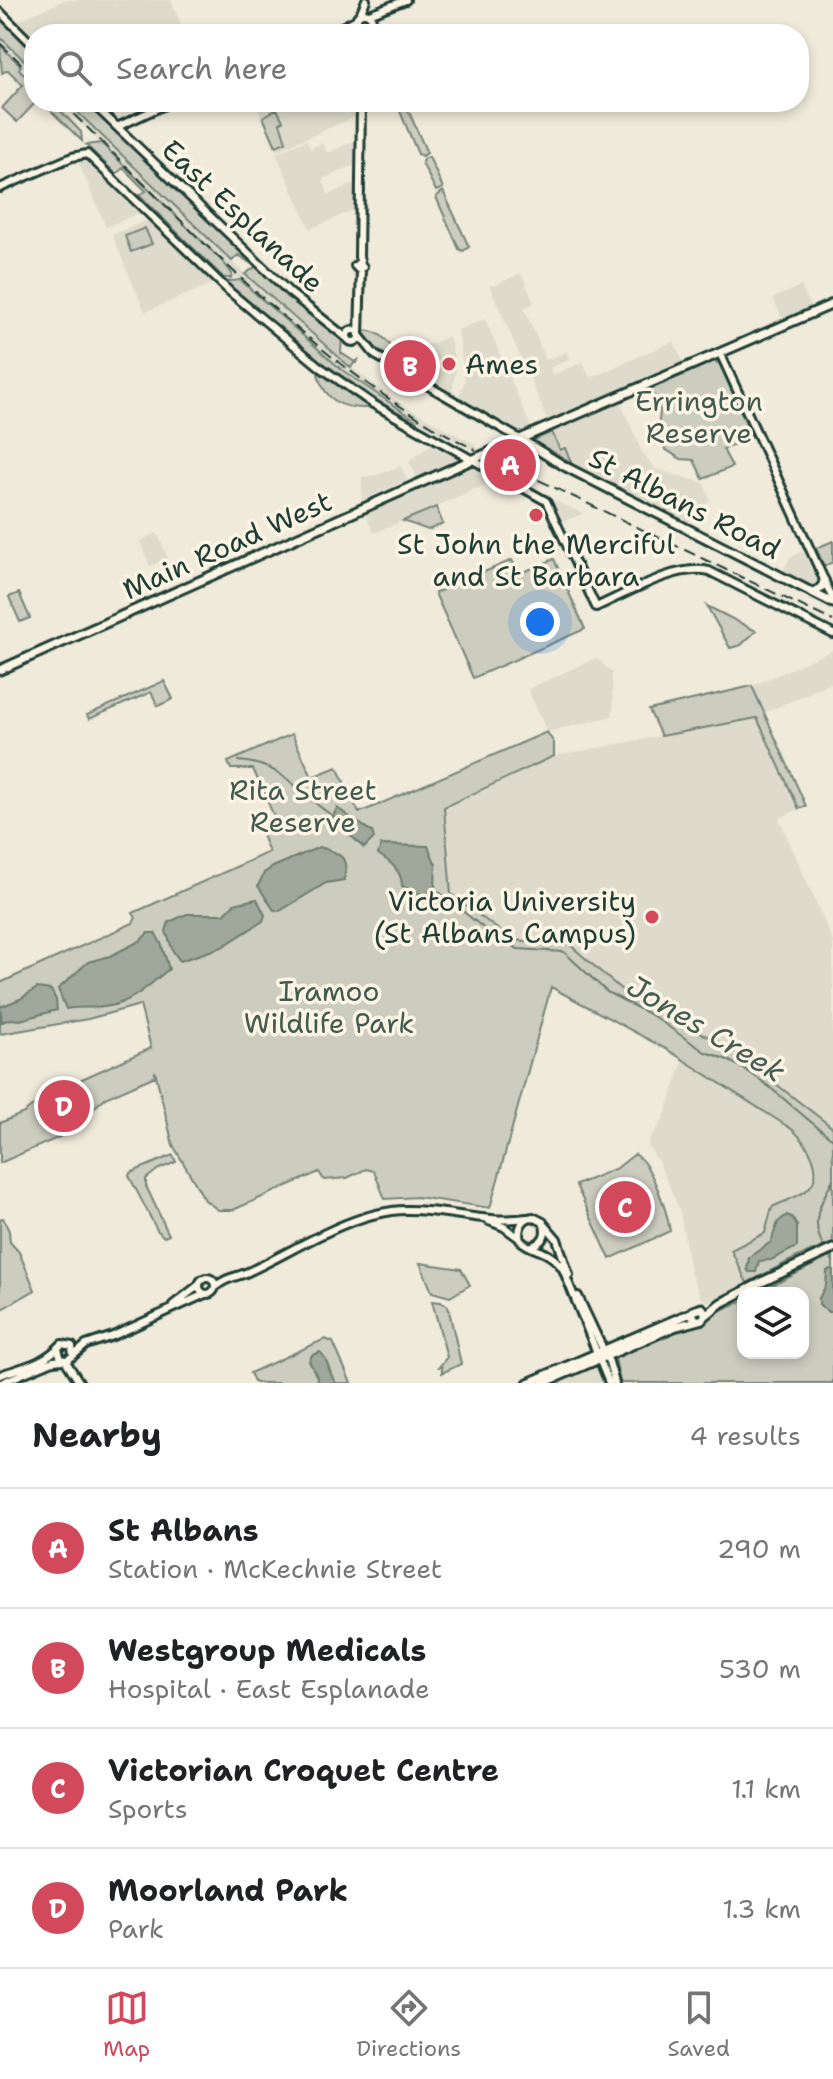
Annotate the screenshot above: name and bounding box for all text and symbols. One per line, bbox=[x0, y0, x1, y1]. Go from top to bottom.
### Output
search box bbox=[24, 24, 809, 112]
icon: search bbox=[52, 46, 96, 90]
text: Search here bbox=[116, 48, 287, 89]
street label: East Esplanade bbox=[154, 131, 332, 301]
pin: B bbox=[384, 336, 436, 396]
place label: Ames bbox=[465, 345, 538, 383]
marker: Ames bbox=[440, 355, 458, 373]
park label: Errington Reserve bbox=[635, 382, 763, 452]
pin: A bbox=[484, 435, 536, 495]
street label: St Albans Road bbox=[583, 438, 787, 568]
street label: Main Road West bbox=[116, 482, 338, 608]
marker: St John the Merciful and St Barbara bbox=[527, 506, 545, 524]
place label: St John the Merciful and St Barbara bbox=[397, 525, 675, 595]
your location bbox=[520, 602, 560, 642]
park label: Rita Street Reserve bbox=[229, 771, 377, 841]
place label: Victoria University (St Albans Campus) bbox=[374, 882, 636, 952]
marker: Victoria University (St Albans Campus) bbox=[643, 908, 661, 926]
water label: Jones Creek bbox=[619, 965, 793, 1092]
park label: Iramoo Wildlife Park bbox=[244, 972, 414, 1042]
pin: D bbox=[38, 1076, 90, 1136]
pin: C bbox=[599, 1177, 651, 1237]
map controls bbox=[737, 1287, 809, 1359]
button: layers bbox=[737, 1287, 809, 1359]
text: Nearby bbox=[32, 1412, 162, 1458]
text: 4 results bbox=[689, 1418, 801, 1453]
text: St Albans bbox=[108, 1510, 258, 1551]
text: A bbox=[48, 1531, 68, 1566]
text: 290 m bbox=[717, 1531, 801, 1566]
text: Station · McKechnie Street bbox=[108, 1551, 442, 1586]
text: Westgroup Medicals bbox=[108, 1630, 426, 1671]
text: B bbox=[50, 1651, 66, 1686]
text: 530 m bbox=[719, 1651, 801, 1686]
text: Hospital · East Esplanade bbox=[108, 1671, 430, 1706]
text: Victorian Croquet Centre bbox=[108, 1750, 499, 1791]
text: C bbox=[50, 1771, 66, 1806]
text: 1.1 km bbox=[731, 1771, 801, 1806]
text: Sports bbox=[108, 1791, 188, 1826]
text: Moorland Park bbox=[108, 1870, 348, 1911]
text: D bbox=[49, 1891, 67, 1926]
text: 1.3 km bbox=[723, 1891, 801, 1926]
text: Park bbox=[108, 1911, 164, 1946]
tab: Map bbox=[103, 1986, 150, 2063]
tab: Directions bbox=[356, 1986, 461, 2063]
tab: Saved bbox=[667, 1986, 730, 2063]

